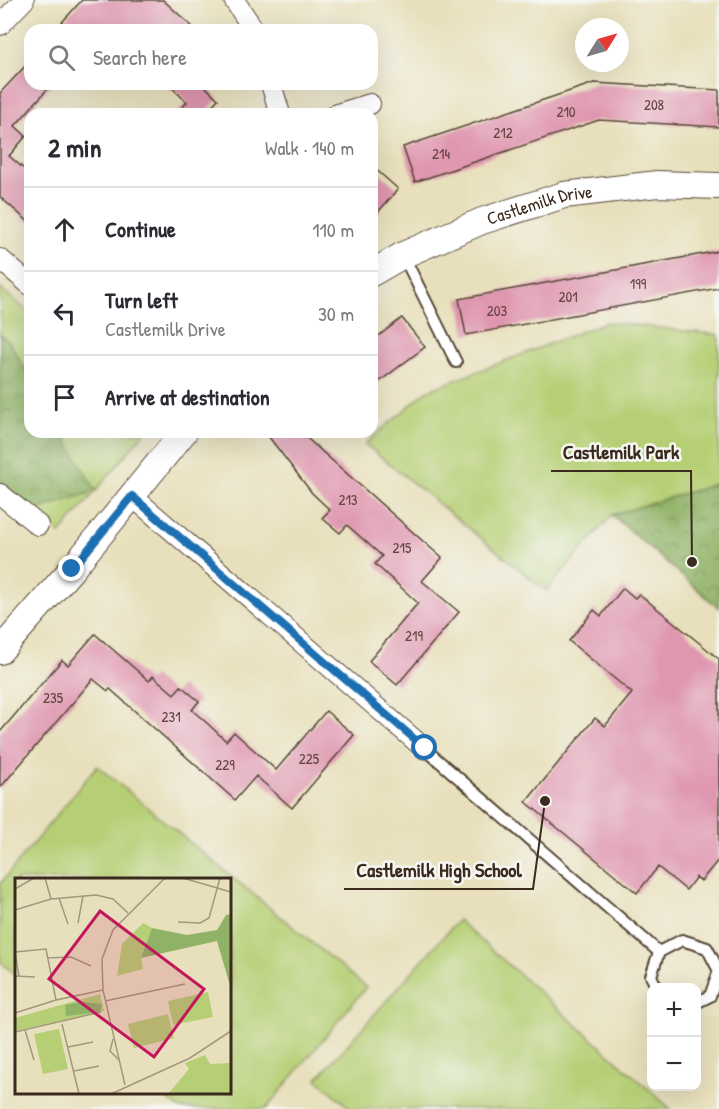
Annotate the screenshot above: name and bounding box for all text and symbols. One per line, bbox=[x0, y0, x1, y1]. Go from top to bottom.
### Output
north arrow bbox=[575, 18, 629, 72]
search box bbox=[24, 24, 378, 90]
icon: search bbox=[45, 41, 78, 74]
text: Search here bbox=[93, 42, 187, 72]
house number: 208 bbox=[644, 94, 664, 115]
house number: 210 bbox=[556, 101, 576, 122]
house number: 212 bbox=[493, 122, 513, 143]
text: 2 min bbox=[48, 130, 101, 165]
text: Walk · 140 m bbox=[265, 134, 354, 161]
house number: 214 bbox=[432, 143, 450, 164]
street label: Castlemilk Drive bbox=[484, 179, 594, 231]
icon: ahead bbox=[48, 213, 81, 246]
text: Continue bbox=[105, 214, 176, 244]
text: 110 m bbox=[312, 216, 354, 243]
house number: 199 bbox=[630, 273, 647, 294]
text: Turn left bbox=[105, 285, 178, 315]
house number: 201 bbox=[558, 286, 578, 307]
icon: left bbox=[48, 297, 81, 330]
text: 30 m bbox=[318, 300, 354, 327]
house number: 203 bbox=[487, 300, 508, 321]
text: Castlemilk Drive bbox=[105, 315, 226, 342]
icon: arrive bbox=[48, 381, 81, 414]
text: Arrive at destination bbox=[105, 382, 270, 412]
callout: Castlemilk Park bbox=[551, 433, 691, 471]
text: Castlemilk Park bbox=[563, 438, 680, 465]
house number: 213 bbox=[338, 489, 358, 510]
house number: 215 bbox=[393, 537, 412, 558]
route end bbox=[58, 555, 84, 581]
house number: 219 bbox=[405, 625, 423, 646]
house number: 235 bbox=[43, 687, 64, 708]
house number: 231 bbox=[161, 706, 181, 727]
route start bbox=[411, 734, 437, 760]
house number: 225 bbox=[299, 748, 320, 769]
house number: 229 bbox=[215, 754, 235, 775]
callout: Castlemilk High School bbox=[344, 851, 533, 889]
text: Castlemilk High School bbox=[356, 856, 522, 884]
inset map bbox=[15, 878, 231, 1094]
map controls bbox=[647, 983, 701, 1091]
button: + bbox=[647, 983, 701, 1037]
button: − bbox=[647, 1037, 701, 1091]

